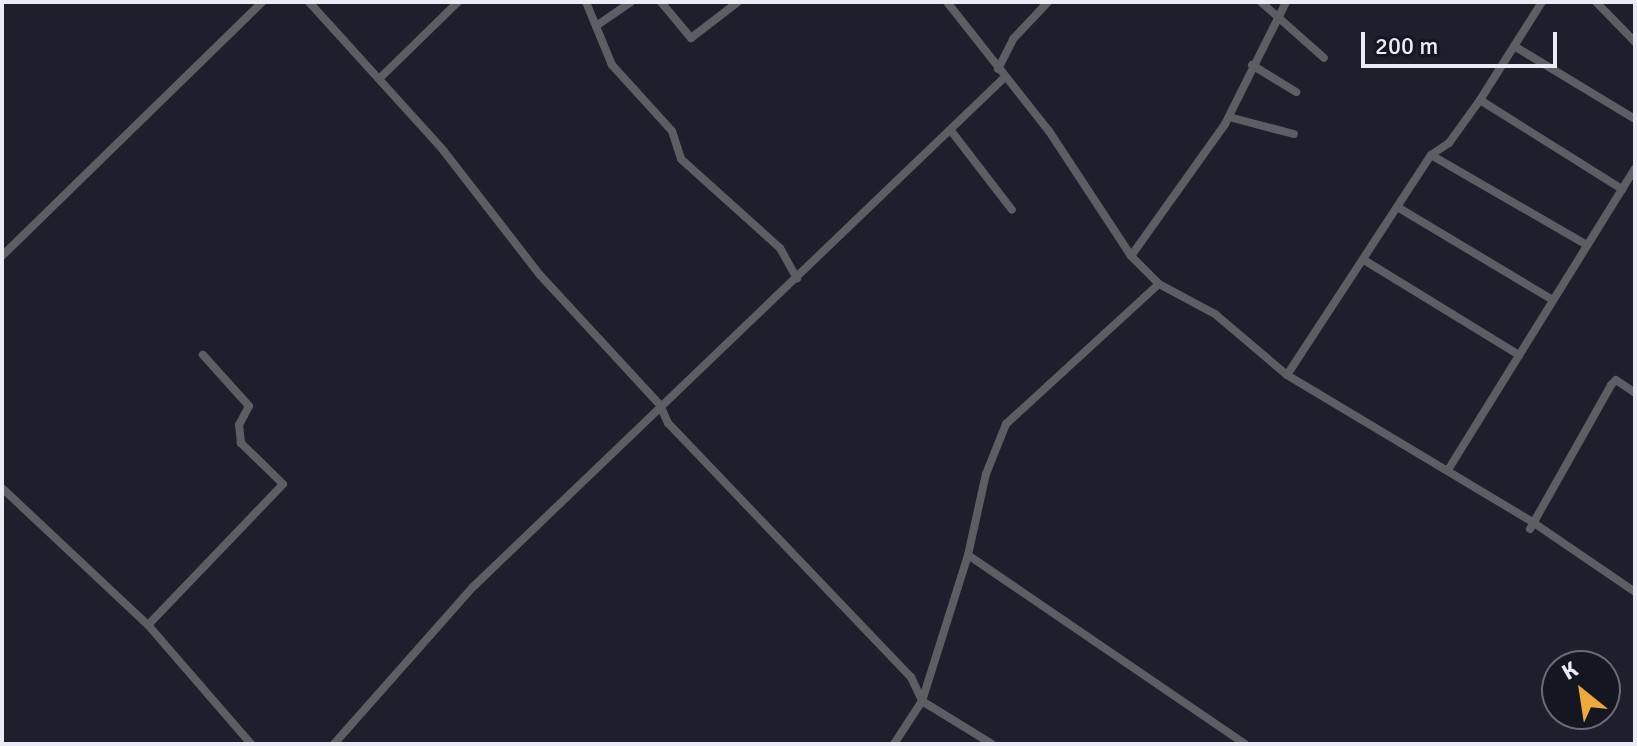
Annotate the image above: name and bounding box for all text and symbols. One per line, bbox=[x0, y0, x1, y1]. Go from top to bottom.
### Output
scale bar bbox=[1365, 16, 1561, 66]
text: 200 m bbox=[1375, 31, 1438, 61]
north arrow bbox=[1541, 650, 1621, 730]
text: K bbox=[1557, 655, 1582, 686]

